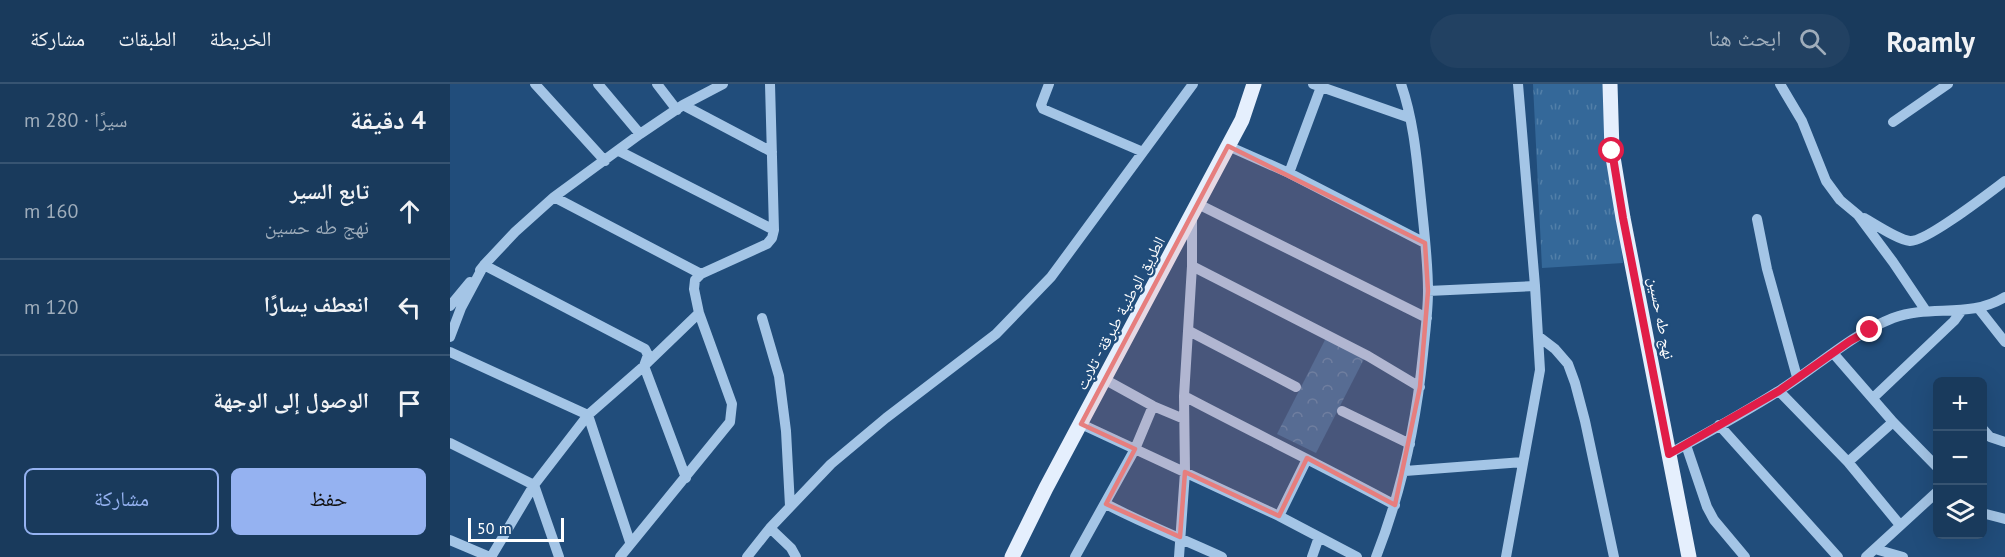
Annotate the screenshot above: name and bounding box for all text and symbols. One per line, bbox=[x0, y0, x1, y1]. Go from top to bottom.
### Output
search box bbox=[1430, 14, 1850, 68]
text: Roamly bbox=[1886, 23, 1975, 60]
text: ابحث هنا bbox=[1708, 24, 1781, 52]
text: مشاركة bbox=[30, 25, 85, 52]
text: الطبقات bbox=[118, 25, 177, 52]
text: الخريطة bbox=[210, 25, 271, 52]
icon: search bbox=[1796, 25, 1829, 58]
text: 4 دقيقة bbox=[350, 103, 426, 136]
text: سيرًا · 280 m bbox=[24, 107, 128, 133]
route start bbox=[1598, 137, 1624, 163]
text: تابع السير bbox=[290, 177, 369, 205]
icon: ahead bbox=[393, 195, 426, 228]
text: 160 m bbox=[24, 198, 78, 224]
text: نهج طه حسين bbox=[265, 214, 369, 240]
street label: الطريق الوطنية طبرقة - تلابت bbox=[1071, 233, 1170, 394]
street label: نهج طه حسين bbox=[1643, 275, 1680, 361]
text: انعطف يسارًا bbox=[264, 290, 369, 318]
icon: left bbox=[393, 291, 426, 324]
text: 120 m bbox=[24, 294, 78, 320]
route end bbox=[1856, 316, 1882, 342]
map controls bbox=[1933, 377, 1987, 539]
button: + bbox=[1933, 377, 1987, 431]
text: الوصول إلى الوجهة bbox=[213, 386, 369, 414]
icon: arrive bbox=[393, 387, 426, 420]
button: − bbox=[1933, 431, 1987, 485]
button: مشاركة bbox=[24, 468, 219, 535]
button: حفظ bbox=[231, 468, 426, 535]
button: layers bbox=[1933, 485, 1987, 539]
scale bar bbox=[468, 515, 564, 542]
text: 50 m bbox=[477, 518, 512, 538]

